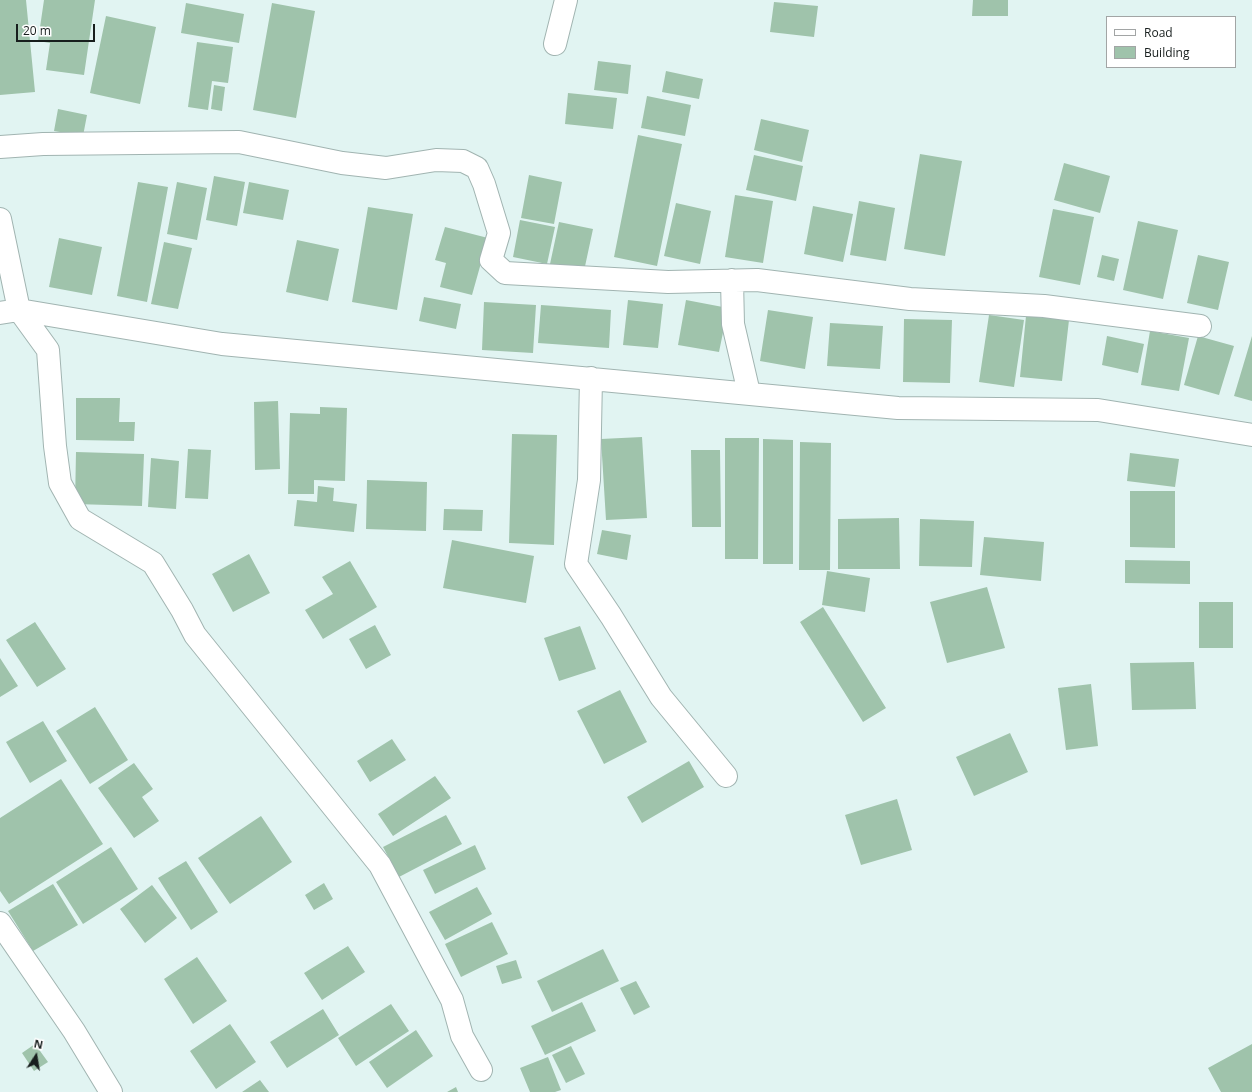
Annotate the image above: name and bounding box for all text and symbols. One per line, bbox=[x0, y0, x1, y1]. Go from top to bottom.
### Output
scale bar bbox=[18, 16, 97, 42]
legend bbox=[1106, 16, 1236, 68]
text: 20 m bbox=[23, 22, 51, 39]
text: Road bbox=[1144, 24, 1173, 41]
text: Building bbox=[1144, 44, 1189, 61]
north arrow bbox=[16, 1036, 56, 1076]
text: N bbox=[33, 1036, 45, 1052]

